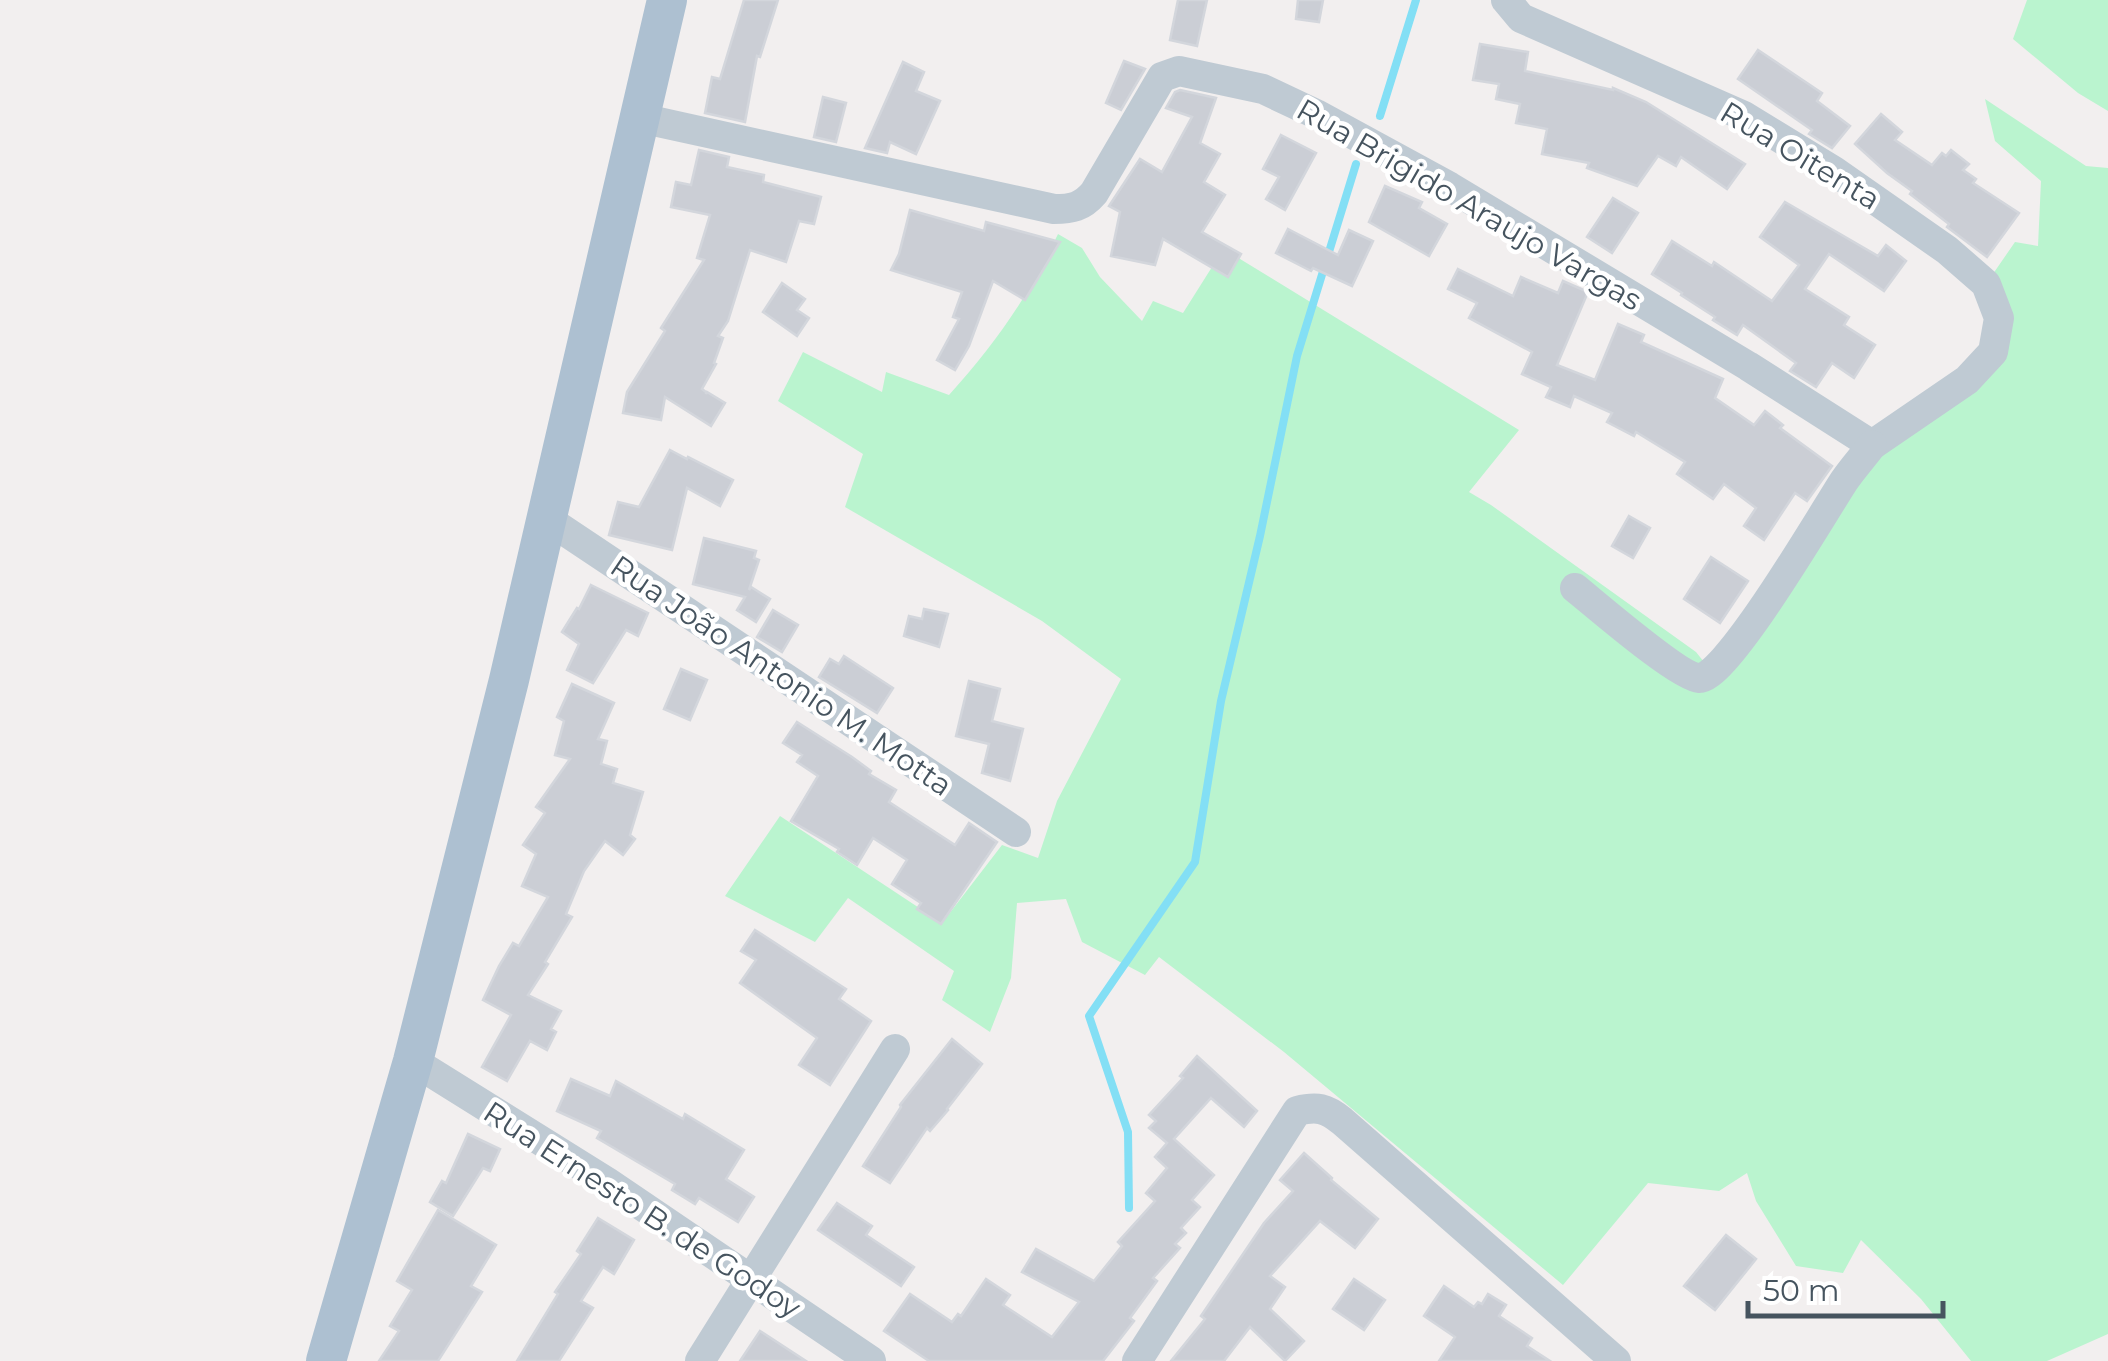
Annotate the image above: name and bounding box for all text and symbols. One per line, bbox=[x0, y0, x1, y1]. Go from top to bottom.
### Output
street label: Rua Brigido Araujo Vargas bbox=[1290, 91, 1648, 319]
street label: Rua Oitenta bbox=[1714, 93, 1887, 218]
street label: Rua João Antonio M. Motta bbox=[603, 547, 959, 804]
street label: Rua Ernesto B. de Godoy bbox=[477, 1093, 808, 1326]
scale bar bbox=[1748, 1256, 1943, 1318]
text: 50 m bbox=[1763, 1272, 1840, 1309]

